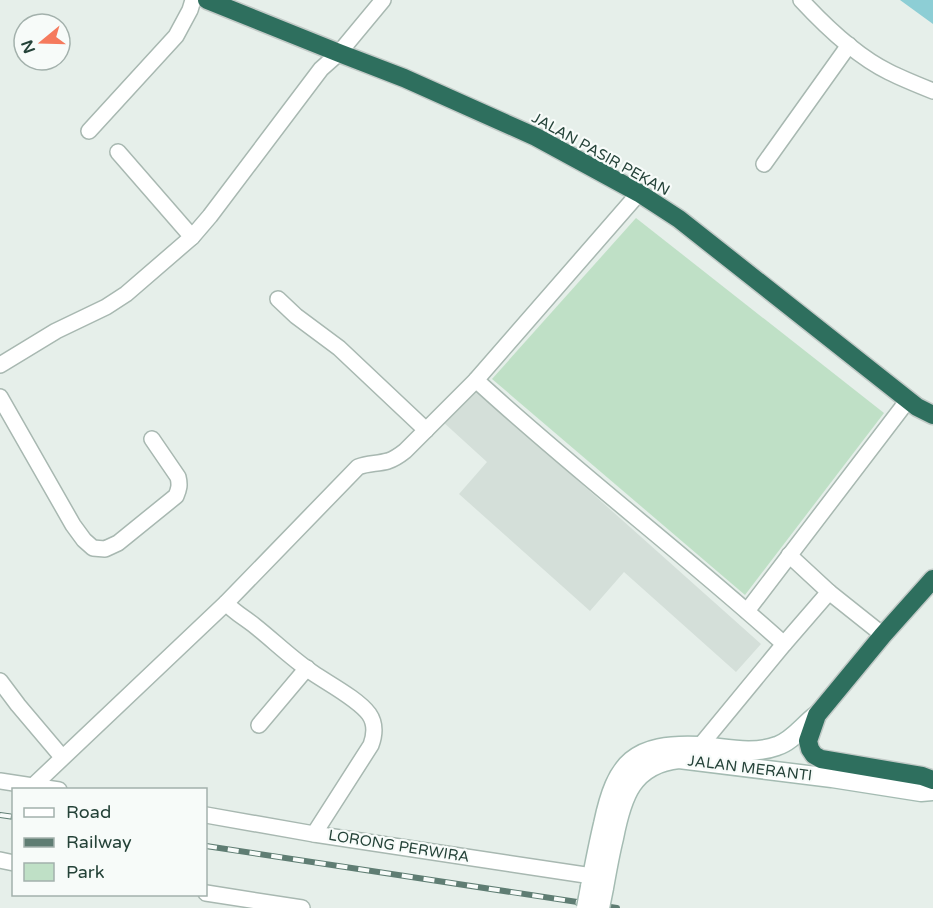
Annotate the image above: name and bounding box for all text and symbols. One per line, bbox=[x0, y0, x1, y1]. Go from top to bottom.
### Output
north arrow bbox=[12, 12, 72, 72]
text: N bbox=[17, 37, 40, 56]
street label: JALAN PASIR PEKAN bbox=[529, 109, 673, 199]
street label: JALAN MERANTI bbox=[687, 751, 813, 785]
legend bbox=[12, 788, 207, 896]
text: Road bbox=[66, 801, 111, 823]
street label: LORONG PERWIRA bbox=[327, 826, 471, 866]
text: Railway bbox=[66, 831, 132, 853]
text: Park bbox=[66, 861, 105, 883]

